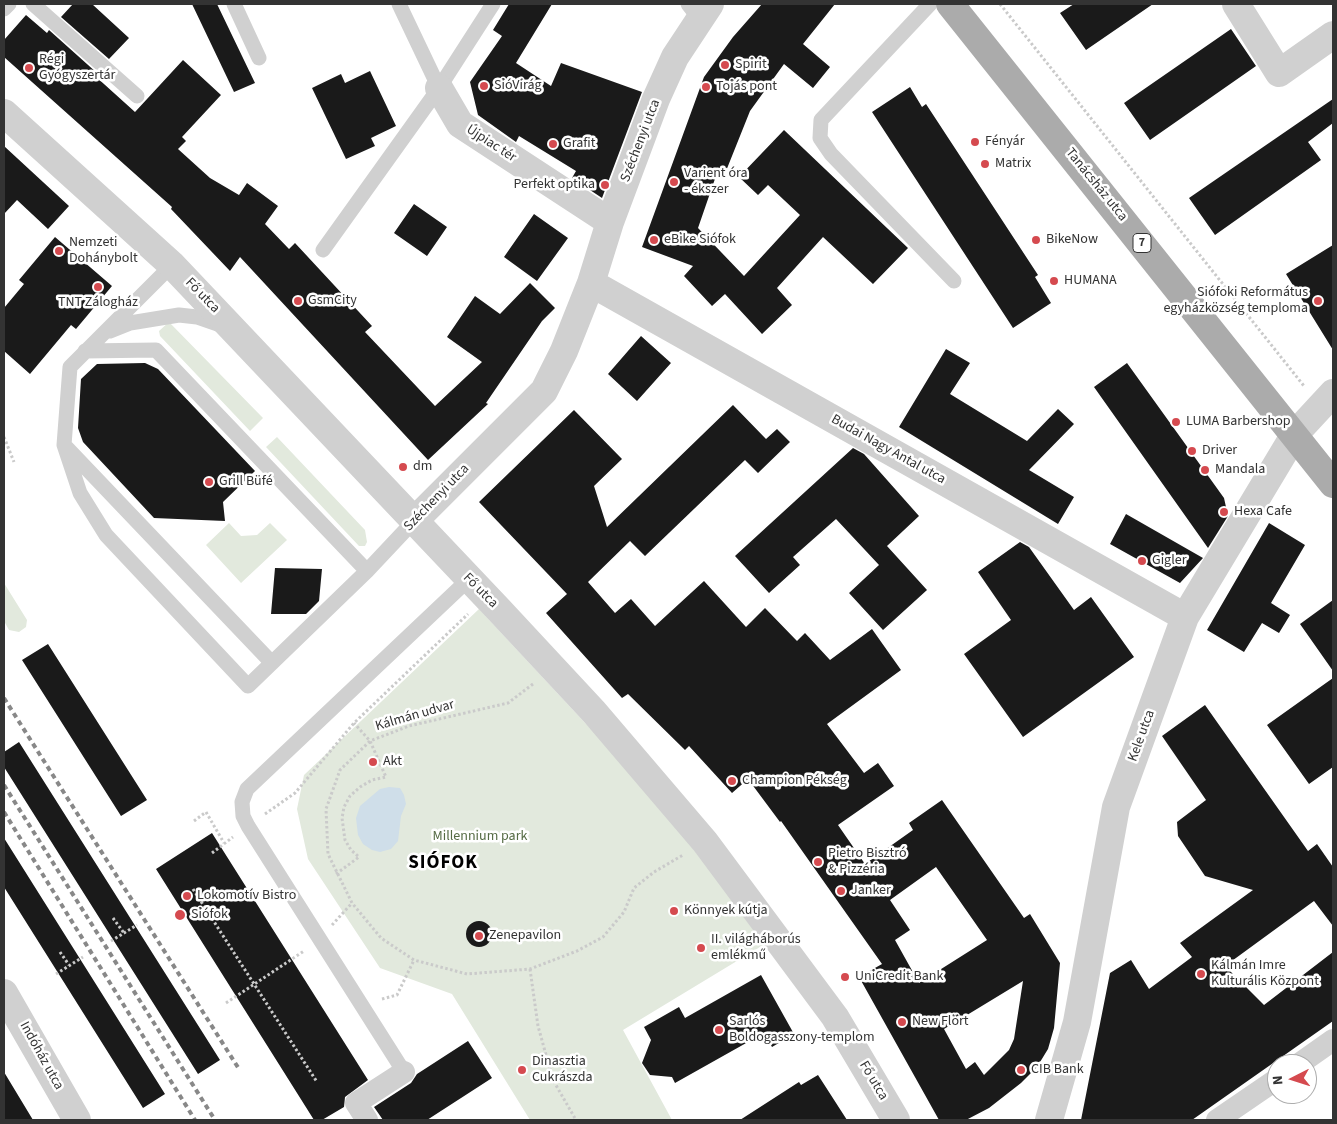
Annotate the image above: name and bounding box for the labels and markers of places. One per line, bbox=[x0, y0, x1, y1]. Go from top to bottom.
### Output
place label: Régi Gyógyszertár bbox=[39, 52, 115, 84]
place label: Spirit bbox=[735, 57, 767, 73]
marker: Spirit bbox=[719, 59, 731, 71]
marker: Régi Gyógyszertár bbox=[23, 62, 35, 74]
place label: SióVirág bbox=[494, 78, 542, 94]
place label: Tojás pont bbox=[716, 79, 777, 95]
marker: SióVirág bbox=[478, 80, 490, 92]
marker: Tojás pont bbox=[700, 81, 712, 93]
place label: Fényár bbox=[985, 134, 1024, 150]
place label: Grafit bbox=[563, 136, 595, 152]
marker: Fényár bbox=[969, 136, 981, 148]
marker: Grafit bbox=[547, 138, 559, 150]
place label: Matrix bbox=[995, 156, 1031, 172]
marker: Matrix bbox=[979, 158, 991, 170]
place label: Varient óra - ékszer bbox=[684, 166, 748, 198]
marker: Varient óra - ékszer bbox=[668, 176, 680, 188]
place label: Perfekt optika bbox=[513, 177, 595, 193]
marker: Perfekt optika bbox=[599, 179, 611, 191]
place label: eBike Siófok bbox=[664, 232, 736, 248]
place label: BikeNow bbox=[1046, 232, 1098, 248]
marker: eBike Siófok bbox=[648, 234, 660, 246]
marker: BikeNow bbox=[1030, 234, 1042, 246]
place label: Nemzeti Dohánybolt bbox=[69, 235, 138, 268]
marker: Nemzeti Dohánybolt bbox=[53, 245, 65, 257]
place label: HUMANA bbox=[1064, 273, 1117, 289]
marker: HUMANA bbox=[1048, 275, 1060, 287]
marker: TNT Zálogház bbox=[92, 281, 104, 293]
place label: Siófoki Református egyházközség temploma bbox=[1163, 285, 1308, 318]
place label: GsmCity bbox=[308, 293, 357, 309]
place label: TNT Zálogház bbox=[58, 295, 138, 311]
marker: GsmCity bbox=[292, 295, 304, 307]
marker: Siófoki Református egyházközség temploma bbox=[1312, 295, 1324, 307]
place label: LUMA Barbershop bbox=[1186, 414, 1290, 430]
marker: LUMA Barbershop bbox=[1170, 416, 1182, 428]
place label: Driver bbox=[1202, 443, 1237, 459]
marker: Driver bbox=[1186, 445, 1198, 457]
place label: dm bbox=[413, 459, 432, 475]
marker: dm bbox=[397, 461, 409, 473]
place label: Mandala bbox=[1215, 462, 1265, 478]
marker: Mandala bbox=[1199, 464, 1211, 476]
place label: Grill Büfé bbox=[219, 474, 273, 490]
marker: Grill Büfé bbox=[203, 476, 215, 488]
place label: Hexa Cafe bbox=[1234, 504, 1292, 520]
marker: Hexa Cafe bbox=[1218, 506, 1230, 518]
place label: Gigler bbox=[1152, 553, 1187, 569]
marker: Gigler bbox=[1136, 555, 1148, 567]
place label: Akt bbox=[383, 754, 402, 770]
marker: Akt bbox=[367, 756, 379, 768]
place label: Champion Pékség bbox=[742, 773, 847, 789]
marker: Champion Pékség bbox=[726, 775, 738, 787]
place label: Pietro Bisztró & Pizzéria bbox=[828, 846, 907, 879]
marker: Pietro Bisztró & Pizzéria bbox=[812, 856, 824, 868]
place label: Janker bbox=[851, 883, 891, 899]
marker: Janker bbox=[835, 885, 847, 897]
place label: Lokomotív Bistro bbox=[197, 888, 296, 904]
marker: Lokomotív Bistro bbox=[181, 890, 193, 902]
place label: Könnyek kútja bbox=[684, 903, 768, 919]
marker: Könnyek kútja bbox=[668, 905, 680, 917]
place label: Siófok bbox=[191, 907, 228, 923]
marker: Siófok bbox=[173, 908, 187, 922]
place label: Zenepavilon bbox=[489, 928, 561, 944]
marker: Zenepavilon bbox=[473, 930, 485, 942]
place label: II. világháborús emlékmű bbox=[711, 932, 801, 964]
marker: II. világháborús emlékmű bbox=[695, 942, 707, 954]
place label: Kálmán Imre Kulturális Központ bbox=[1211, 958, 1319, 990]
marker: Kálmán Imre Kulturális Központ bbox=[1195, 968, 1207, 980]
place label: UniCredit Bank bbox=[855, 969, 943, 985]
marker: UniCredit Bank bbox=[839, 971, 851, 983]
place label: Sarlós Boldogasszony-templom bbox=[729, 1014, 875, 1046]
place label: New Flört bbox=[912, 1014, 969, 1030]
marker: New Flört bbox=[896, 1016, 908, 1028]
marker: Sarlós Boldogasszony-templom bbox=[713, 1024, 725, 1036]
place label: Dinasztia Cukrászda bbox=[532, 1054, 592, 1086]
place label: CIB Bank bbox=[1031, 1062, 1084, 1078]
marker: Dinasztia Cukrászda bbox=[516, 1064, 528, 1076]
marker: CIB Bank bbox=[1015, 1064, 1027, 1076]

